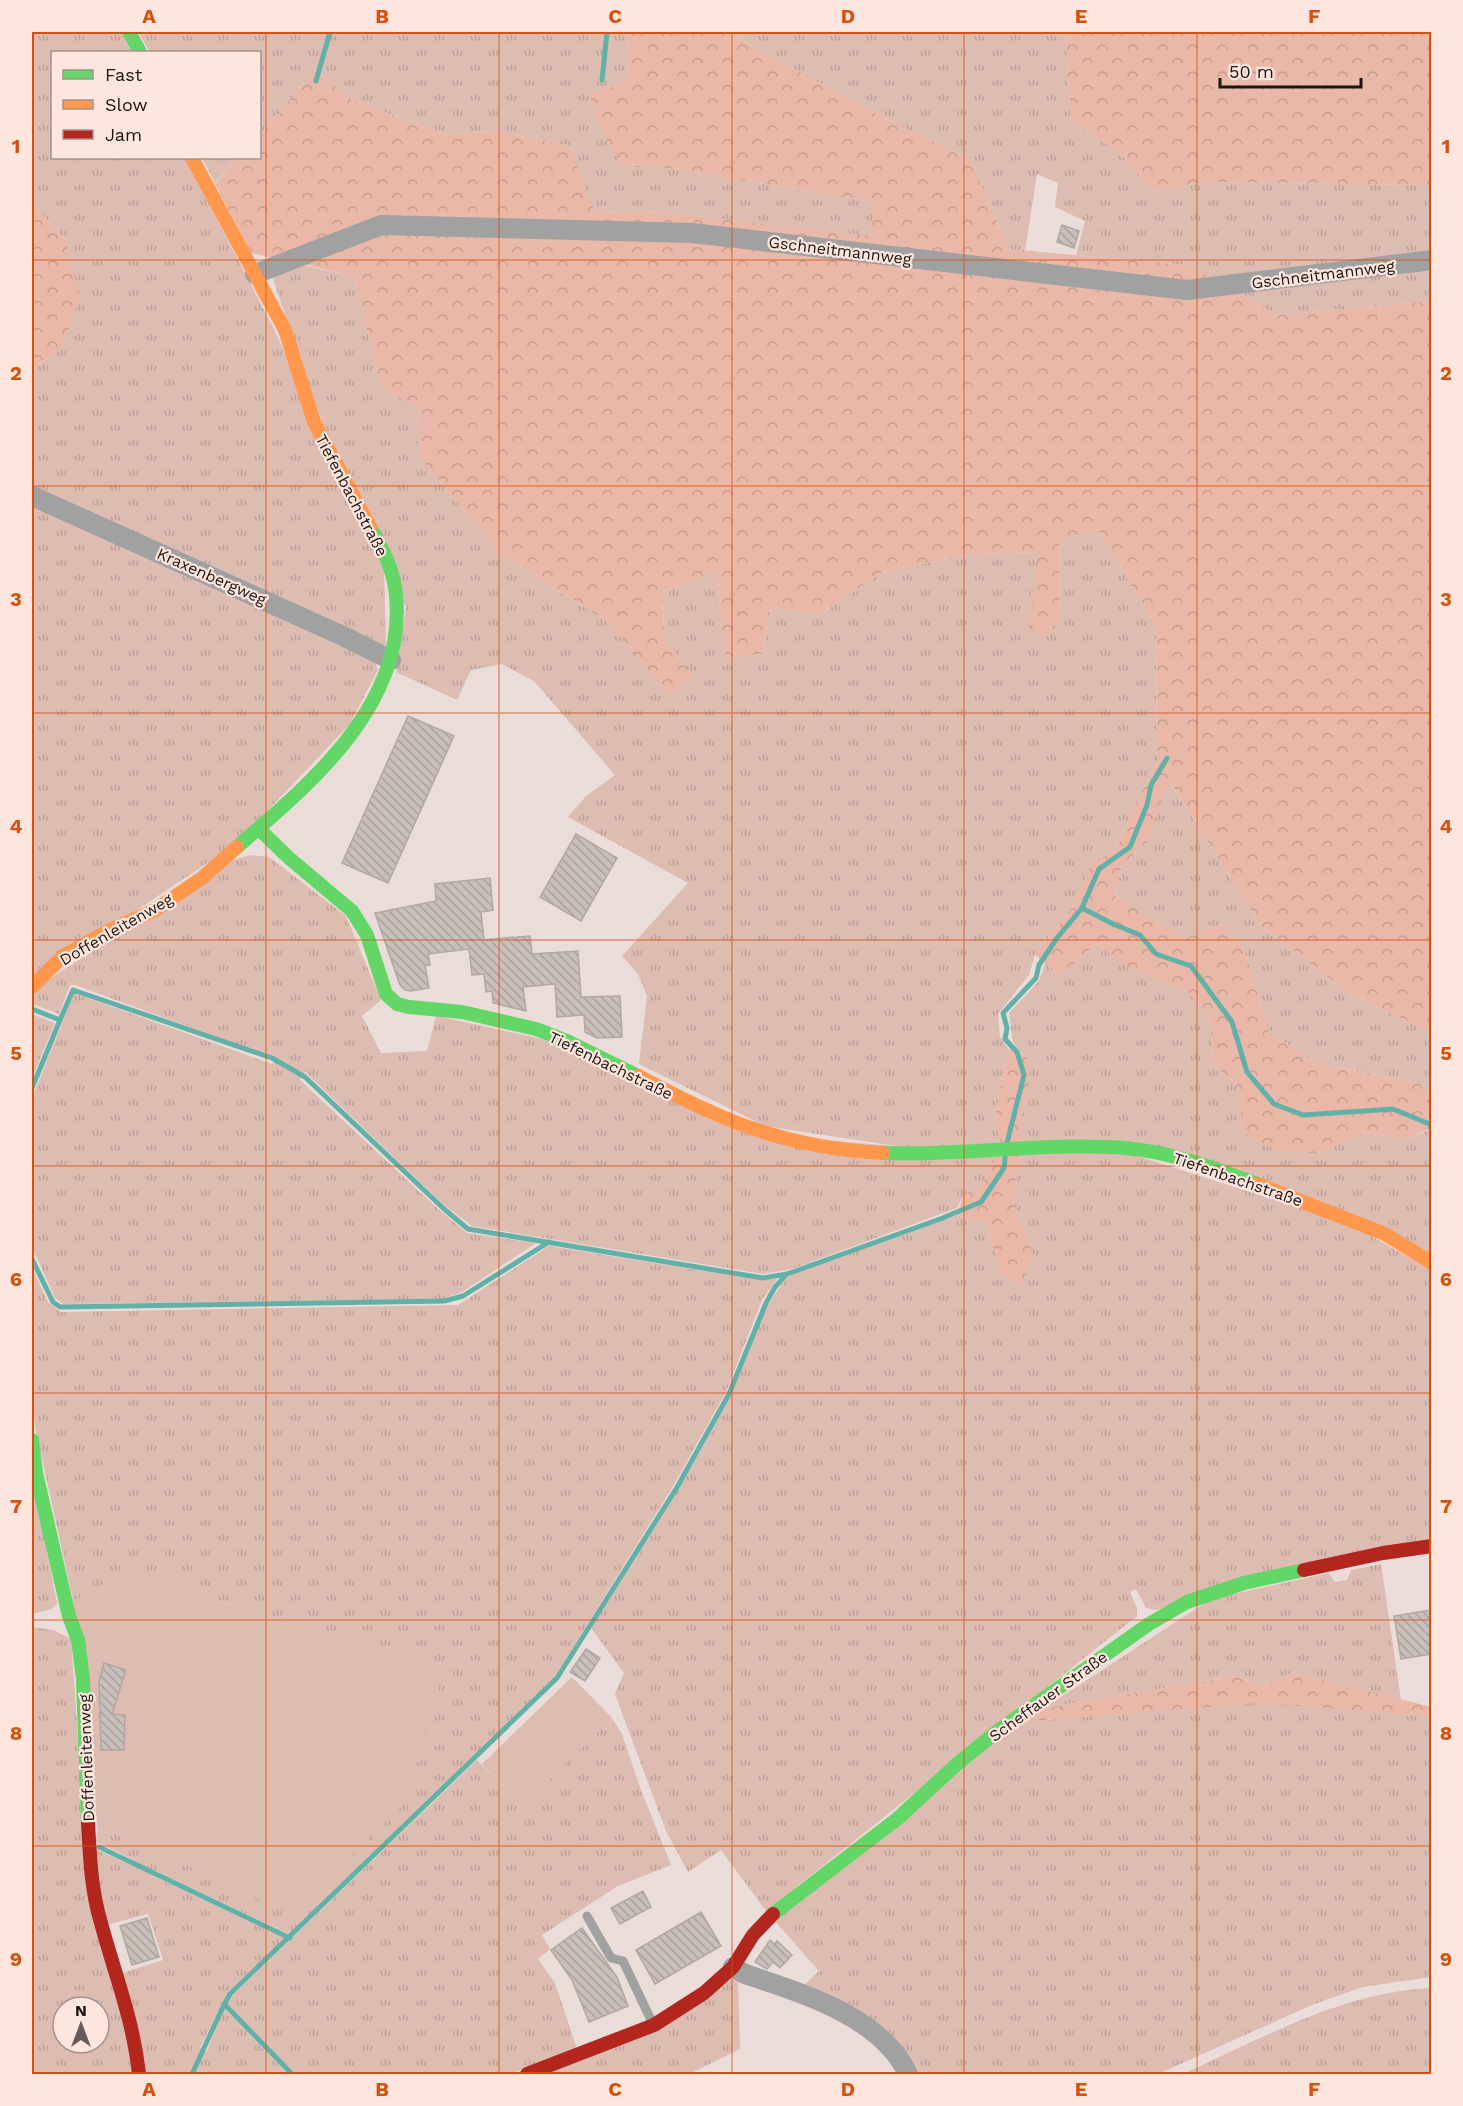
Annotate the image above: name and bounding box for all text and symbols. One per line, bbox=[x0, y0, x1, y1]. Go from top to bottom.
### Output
text: A bbox=[142, 4, 156, 28]
text: B bbox=[375, 4, 389, 28]
text: C bbox=[608, 4, 622, 28]
text: D bbox=[841, 4, 855, 28]
text: E bbox=[1075, 4, 1087, 28]
text: F bbox=[1308, 4, 1320, 28]
legend bbox=[51, 51, 261, 159]
scale bar bbox=[1220, 51, 1361, 89]
text: 50 m bbox=[1229, 61, 1274, 82]
text: Fast bbox=[105, 64, 143, 85]
text: Slow bbox=[105, 94, 148, 115]
text: Jam bbox=[105, 124, 142, 145]
text: 1 bbox=[12, 134, 20, 158]
text: 1 bbox=[1442, 134, 1450, 158]
street label: Gschneitmannweg bbox=[767, 232, 913, 269]
street label: Gschneitmannweg bbox=[1251, 256, 1396, 293]
text: 2 bbox=[10, 361, 22, 385]
text: 2 bbox=[1440, 361, 1452, 385]
street label: Tiefenbachstraße bbox=[311, 431, 392, 560]
street label: Kraxenbergweg bbox=[154, 544, 270, 609]
text: 3 bbox=[10, 587, 22, 611]
text: 3 bbox=[1440, 587, 1452, 611]
text: 4 bbox=[10, 814, 23, 838]
text: 4 bbox=[1440, 814, 1453, 838]
street label: Doffenleitenweg bbox=[56, 889, 177, 970]
street label: Tiefenbachstraße bbox=[546, 1027, 676, 1104]
text: 5 bbox=[10, 1041, 22, 1065]
text: 5 bbox=[1440, 1041, 1452, 1065]
street label: Tiefenbachstraße bbox=[1171, 1148, 1305, 1211]
text: 6 bbox=[10, 1267, 22, 1291]
text: 6 bbox=[1440, 1267, 1452, 1291]
text: 7 bbox=[10, 1494, 22, 1518]
text: 7 bbox=[1440, 1494, 1452, 1518]
street label: Scheffauer Straße bbox=[985, 1647, 1111, 1746]
street label: Doffenleitenweg bbox=[75, 1693, 98, 1822]
text: 8 bbox=[10, 1721, 22, 1745]
text: 8 bbox=[1440, 1721, 1452, 1745]
text: 9 bbox=[10, 1947, 22, 1971]
text: 9 bbox=[1440, 1947, 1452, 1971]
north arrow bbox=[51, 1995, 111, 2055]
text: N bbox=[75, 2001, 87, 2020]
text: A bbox=[142, 2077, 156, 2101]
text: B bbox=[375, 2077, 389, 2101]
text: C bbox=[608, 2077, 622, 2101]
text: D bbox=[841, 2077, 855, 2101]
text: E bbox=[1075, 2077, 1087, 2101]
text: F bbox=[1308, 2077, 1320, 2101]

